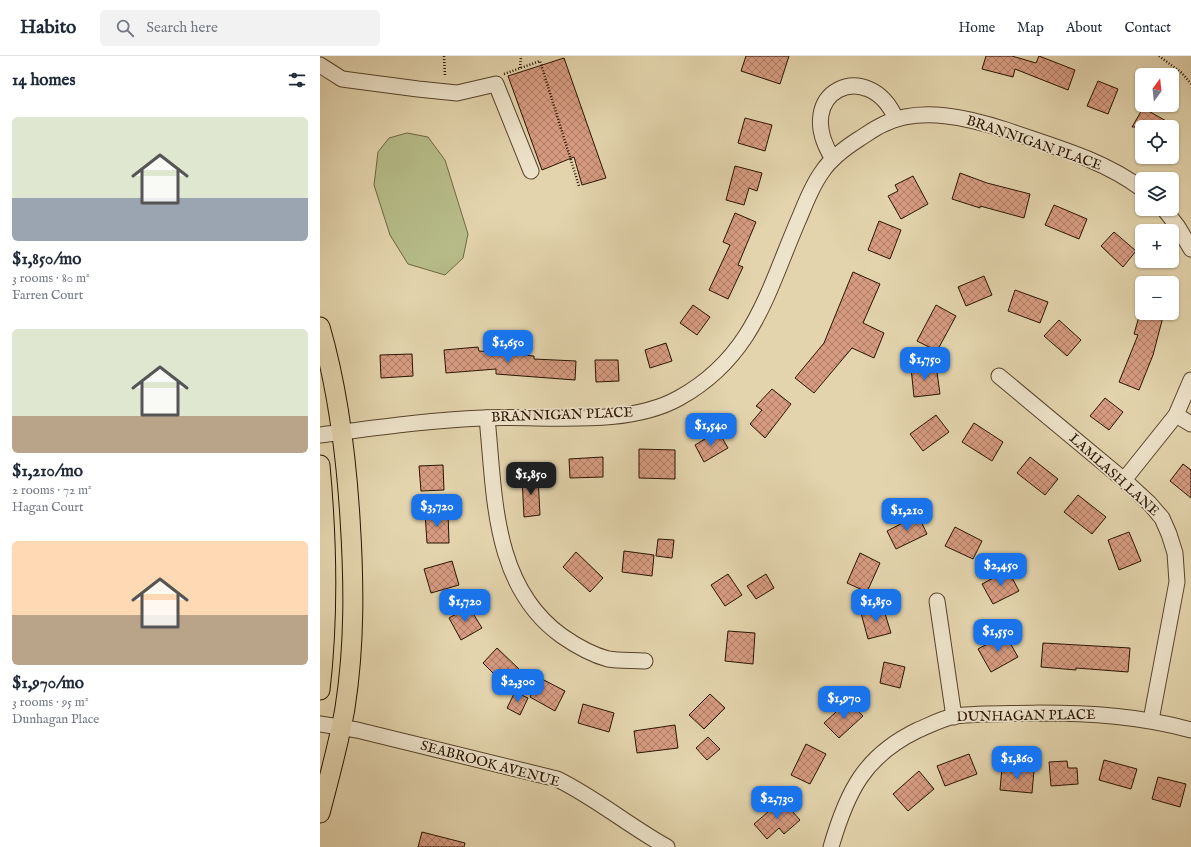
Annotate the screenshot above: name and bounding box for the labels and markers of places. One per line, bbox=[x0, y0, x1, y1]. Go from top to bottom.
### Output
pin: $1,650 bbox=[475, 330, 541, 364]
pin: $1,750 bbox=[892, 347, 958, 381]
pin: $1,540 bbox=[678, 413, 744, 447]
pin: $1,850 bbox=[498, 462, 564, 496]
pin: $3,720 bbox=[404, 494, 470, 528]
pin: $1,210 bbox=[874, 498, 940, 532]
pin: $2,450 bbox=[968, 553, 1034, 587]
pin: $1,720 bbox=[432, 589, 498, 623]
pin: $1,850 bbox=[843, 589, 909, 623]
pin: $1,550 bbox=[965, 619, 1031, 653]
pin: $2,300 bbox=[485, 669, 551, 703]
pin: $1,970 bbox=[811, 686, 877, 720]
pin: $1,860 bbox=[984, 746, 1050, 780]
pin: $2,730 bbox=[744, 786, 810, 820]

